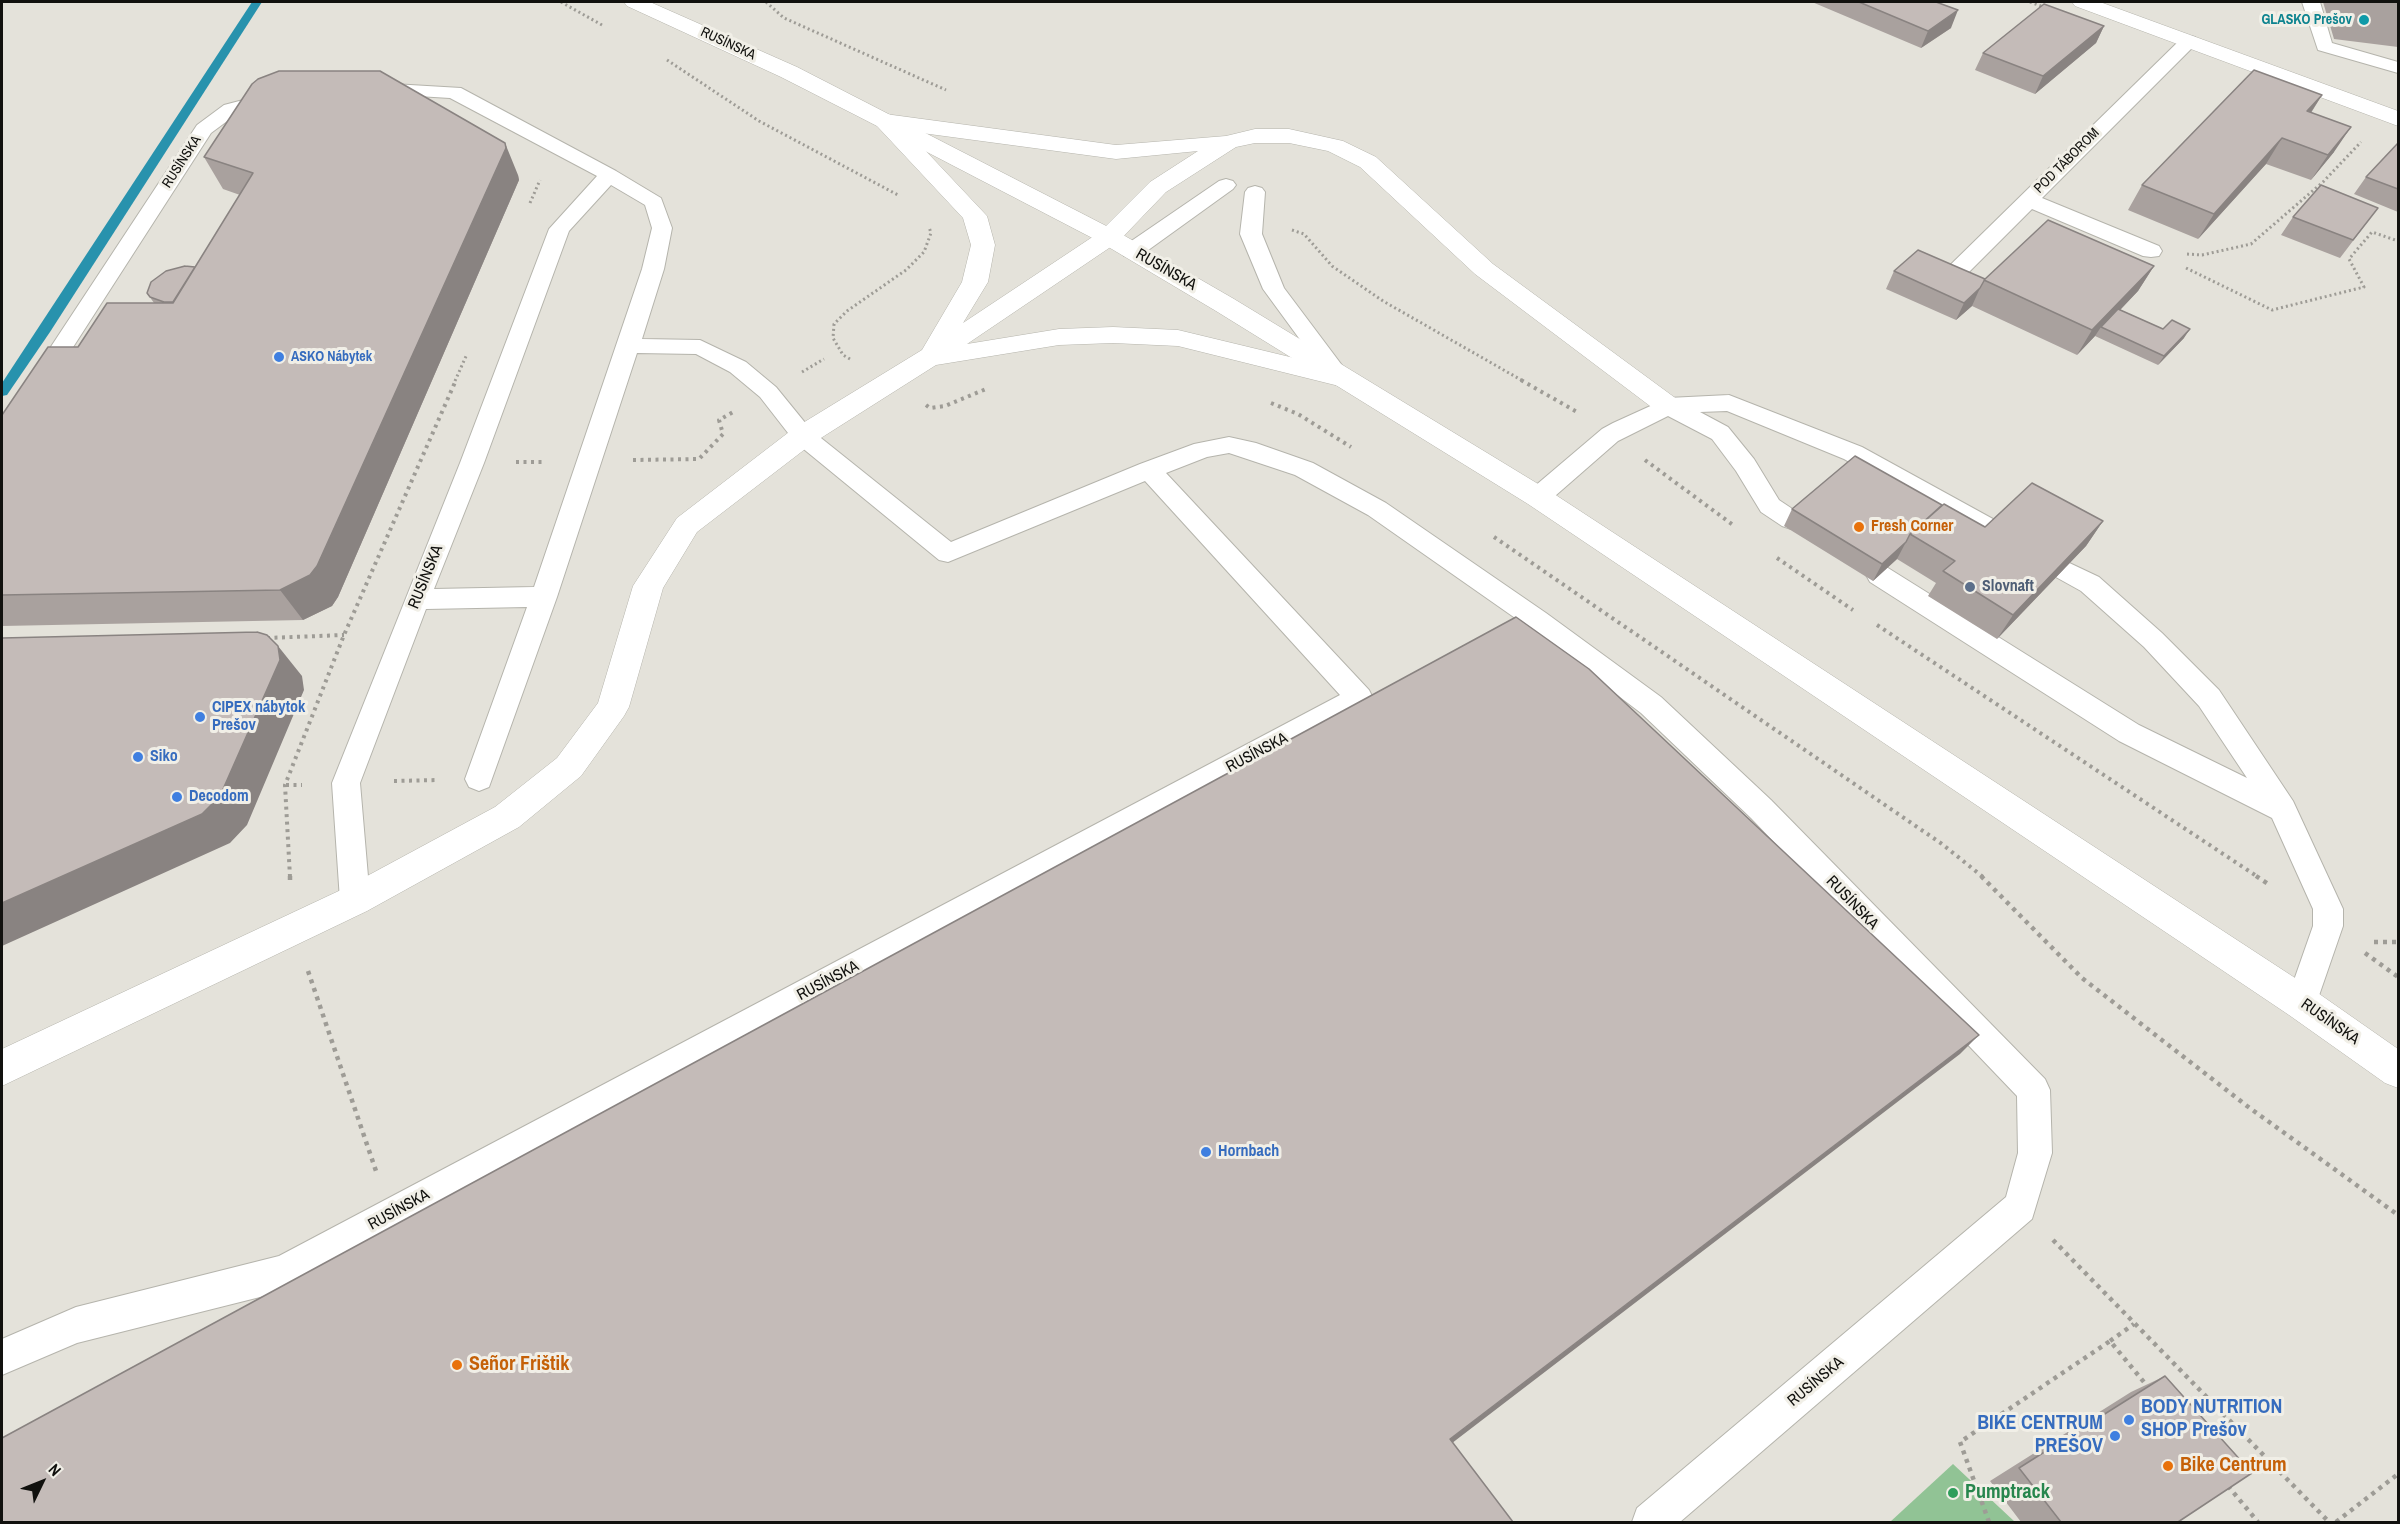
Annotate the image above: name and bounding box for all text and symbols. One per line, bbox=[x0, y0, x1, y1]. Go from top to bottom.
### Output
place label: GLASKO Prešov bbox=[2261, 12, 2352, 28]
marker: GLASKO Prešov bbox=[2357, 13, 2371, 27]
street label: RUSÍNSKA bbox=[698, 24, 758, 64]
street label: POD TÁBOROM bbox=[2031, 125, 2103, 197]
street label: RUSÍNSKA bbox=[159, 133, 205, 191]
street label: RUSÍNSKA bbox=[1132, 245, 1200, 295]
place label: ASKO Nábytek bbox=[291, 349, 372, 365]
marker: ASKO Nábytek bbox=[272, 350, 286, 364]
place label: Fresh Corner bbox=[1871, 517, 1953, 537]
marker: Fresh Corner bbox=[1852, 520, 1866, 534]
street label: RUSÍNSKA bbox=[405, 542, 447, 612]
place label: Slovnaft bbox=[1982, 577, 2034, 597]
marker: Slovnaft bbox=[1963, 580, 1977, 594]
place label: CIPEX nábytok Prešov bbox=[212, 698, 305, 736]
marker: CIPEX nábytok Prešov bbox=[193, 710, 207, 724]
street label: RUSÍNSKA bbox=[1223, 729, 1291, 777]
place label: Siko bbox=[150, 747, 178, 767]
marker: Siko bbox=[131, 750, 145, 764]
place label: Decodom bbox=[189, 787, 249, 807]
marker: Decodom bbox=[170, 790, 184, 804]
street label: RUSÍNSKA bbox=[1822, 872, 1882, 934]
street label: RUSÍNSKA bbox=[794, 957, 862, 1005]
street label: RUSÍNSKA bbox=[2297, 995, 2363, 1049]
place label: Hornbach bbox=[1218, 1142, 1279, 1162]
marker: Hornbach bbox=[1199, 1145, 1213, 1159]
street label: RUSÍNSKA bbox=[365, 1185, 433, 1235]
place label: Señor Frištik bbox=[469, 1353, 569, 1377]
street label: RUSÍNSKA bbox=[1784, 1353, 1848, 1411]
marker: Señor Frištik bbox=[450, 1358, 464, 1372]
place label: BODY NUTRITION SHOP Prešov bbox=[2141, 1396, 2282, 1443]
place label: BIKE CENTRUM PREŠOV bbox=[1977, 1412, 2103, 1459]
marker: BODY NUTRITION SHOP Prešov bbox=[2122, 1413, 2136, 1427]
marker: BIKE CENTRUM PREŠOV bbox=[2108, 1429, 2122, 1443]
north arrow bbox=[12, 1452, 72, 1512]
place label: Bike Centrum bbox=[2180, 1454, 2287, 1478]
text: N bbox=[44, 1459, 66, 1481]
marker: Bike Centrum bbox=[2161, 1459, 2175, 1473]
place label: Pumptrack bbox=[1965, 1481, 2050, 1505]
marker: Pumptrack bbox=[1946, 1486, 1960, 1500]

